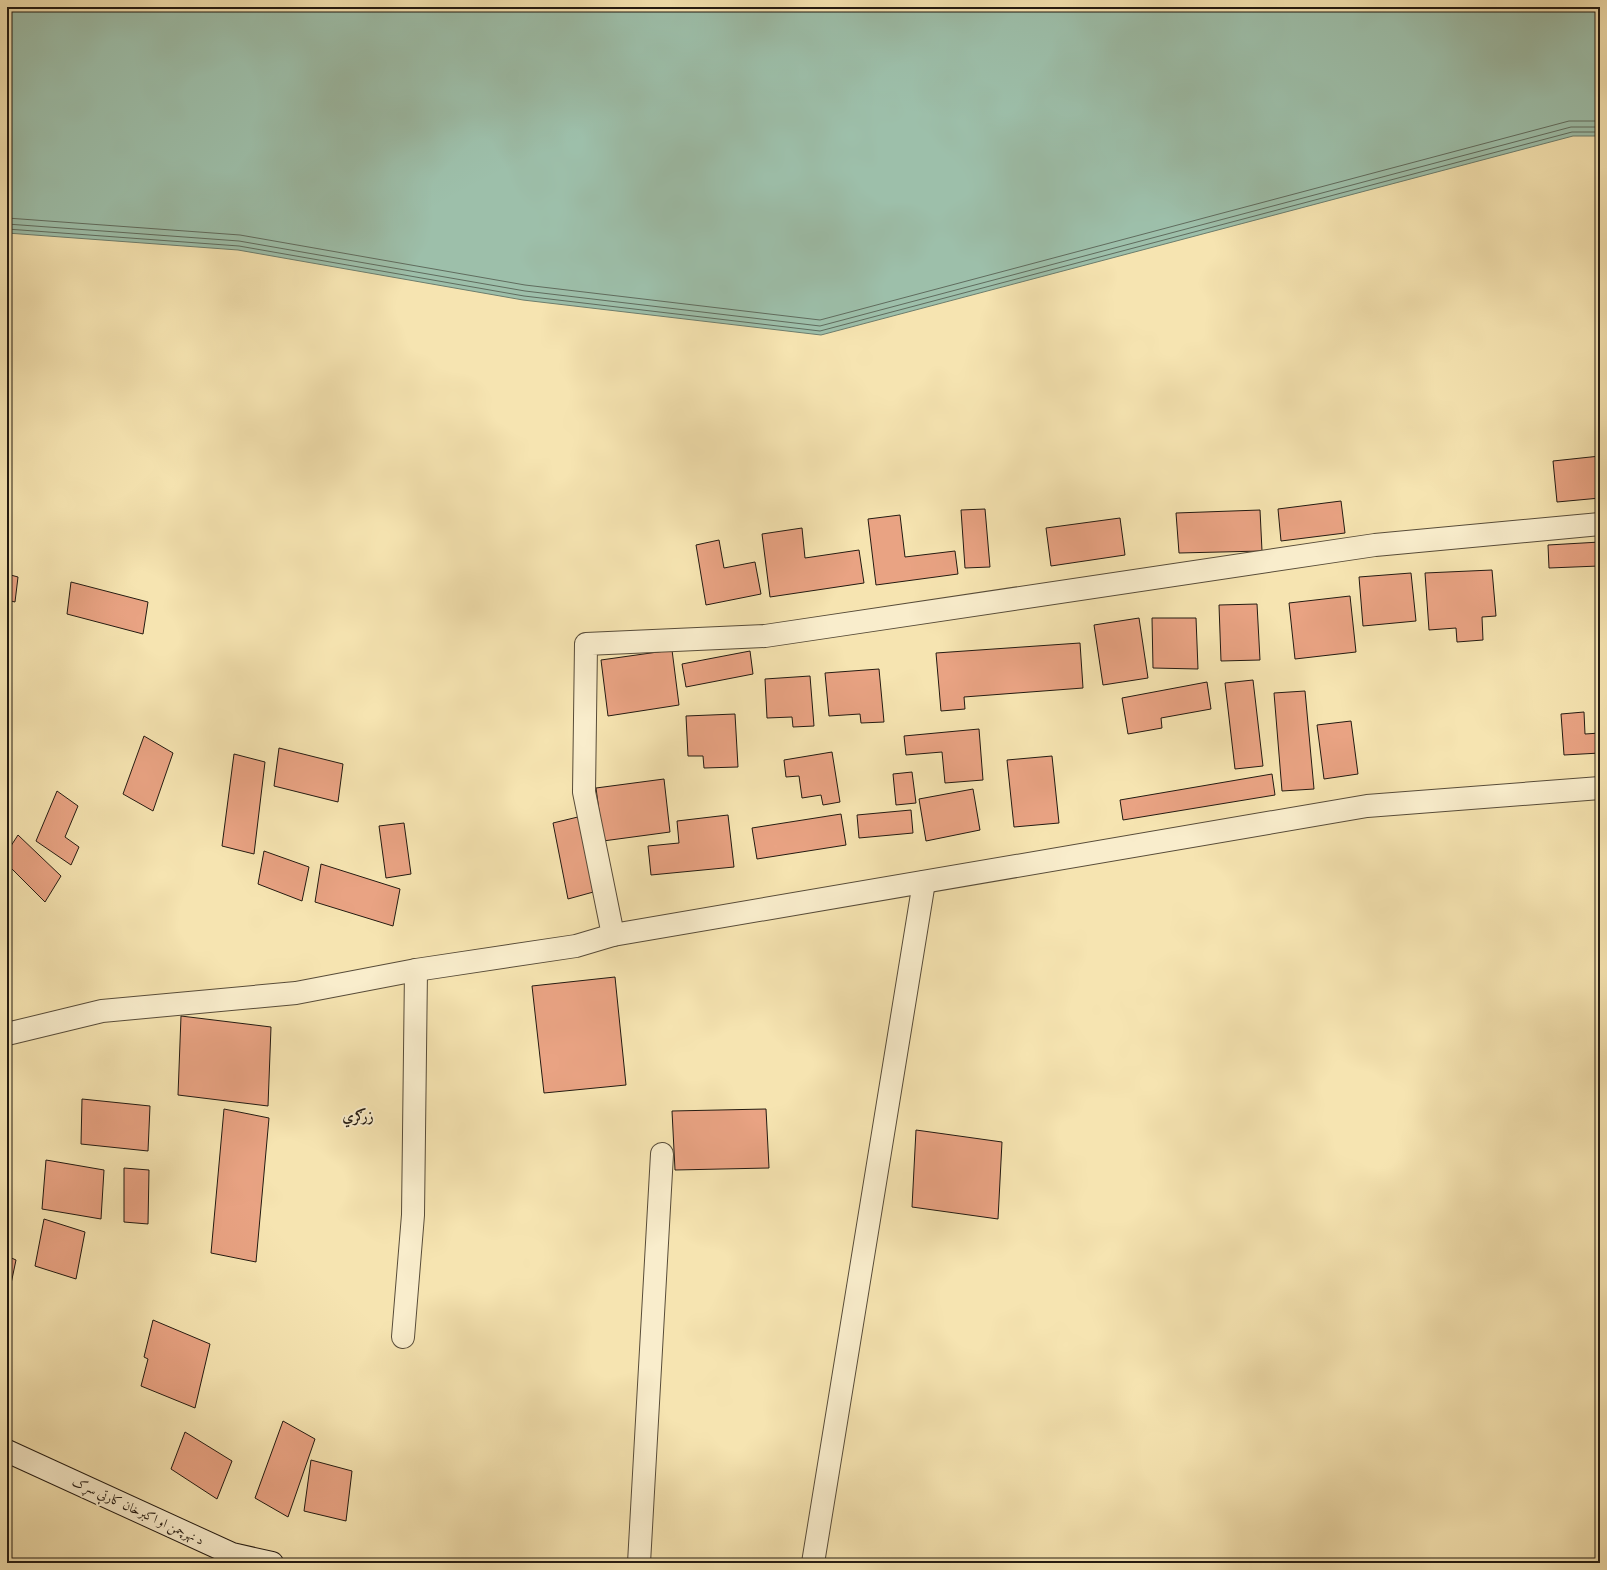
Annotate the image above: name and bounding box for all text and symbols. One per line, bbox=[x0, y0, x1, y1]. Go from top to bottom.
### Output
district label: زرګري bbox=[342, 1107, 374, 1128]
street label: د نهرچمن او اکبرخان کارتې سړک bbox=[68, 1473, 206, 1552]

